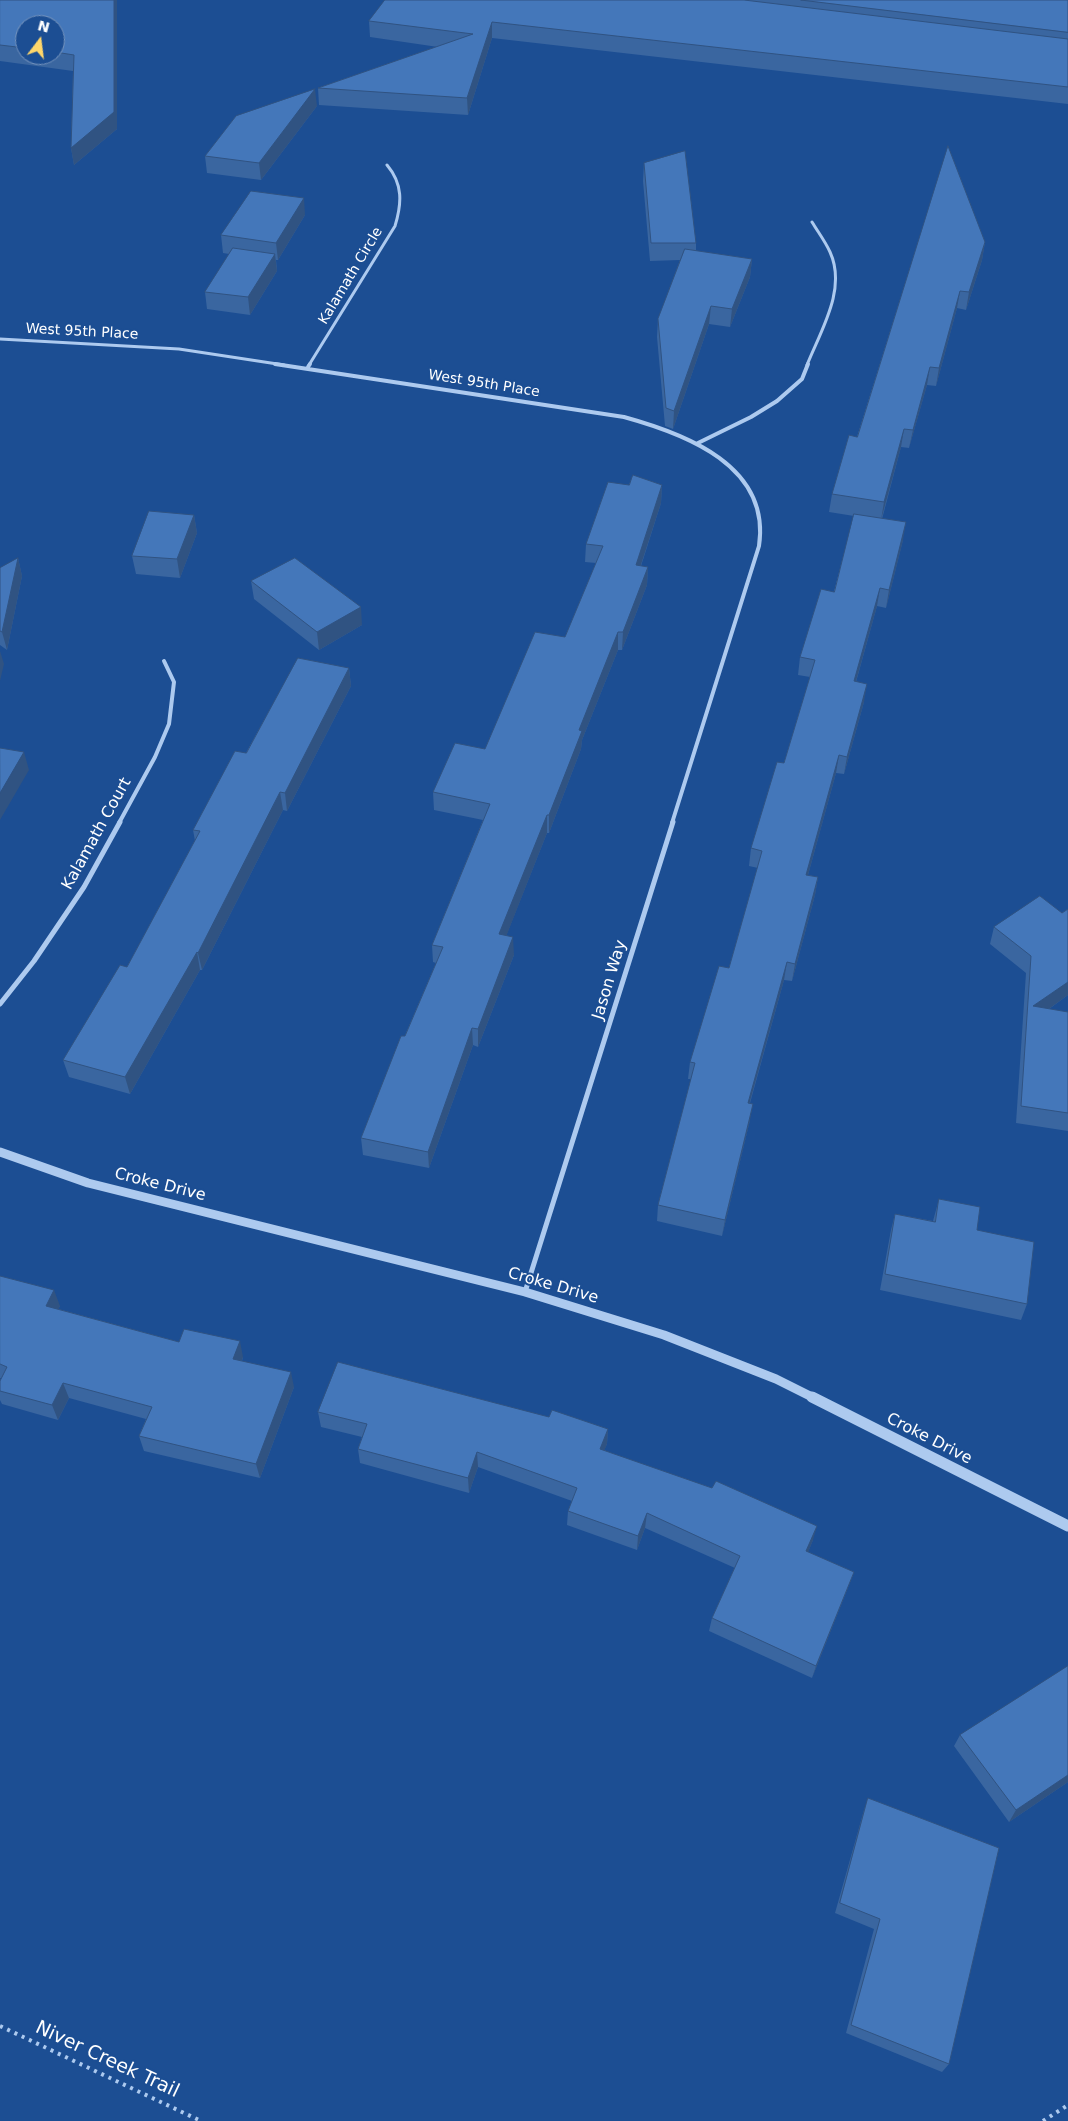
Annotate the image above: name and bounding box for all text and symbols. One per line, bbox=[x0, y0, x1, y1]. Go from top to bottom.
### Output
north arrow bbox=[15, 15, 65, 65]
text: N bbox=[36, 17, 51, 36]
street label: Kalamath Circle bbox=[315, 224, 387, 328]
street label: West 95th Place bbox=[25, 321, 139, 343]
street label: West 95th Place bbox=[427, 367, 541, 401]
street label: Kalamath Court bbox=[58, 775, 136, 893]
street label: Jason Way bbox=[589, 938, 631, 1022]
street label: Croke Drive bbox=[112, 1164, 208, 1206]
street label: Croke Drive bbox=[505, 1264, 601, 1308]
street label: Croke Drive bbox=[883, 1409, 975, 1469]
street label: Niver Creek Trail bbox=[31, 2017, 183, 2103]

